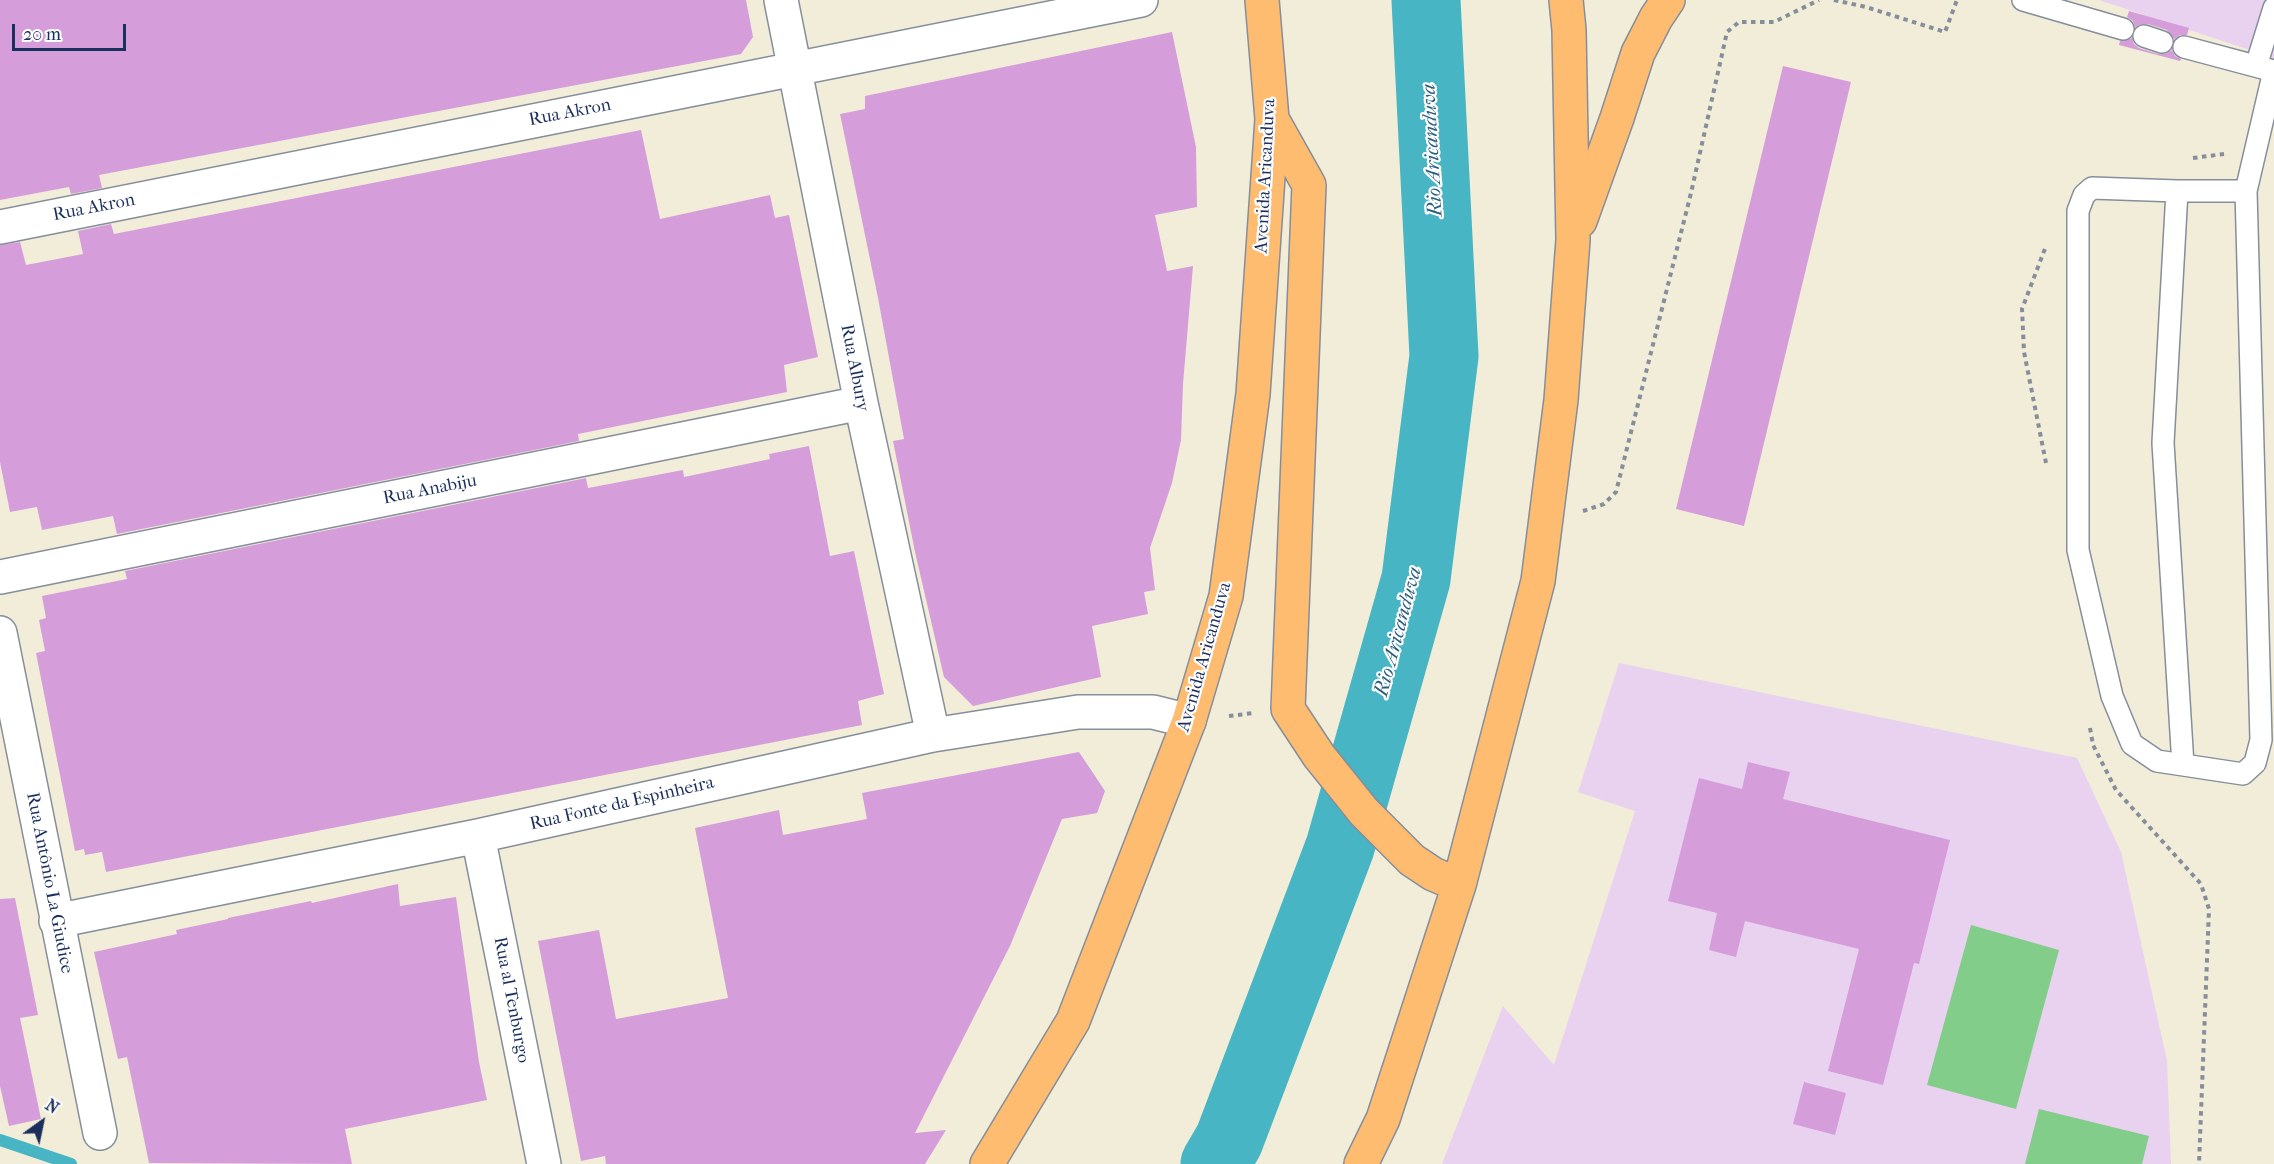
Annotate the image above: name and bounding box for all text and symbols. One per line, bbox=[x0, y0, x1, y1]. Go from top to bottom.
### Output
scale bar bbox=[15, 12, 129, 50]
text: 20 m bbox=[23, 24, 61, 45]
water label: Rio Aricanduva bbox=[1418, 83, 1448, 217]
street label: Rua Akron bbox=[527, 94, 613, 132]
street label: Avenida Aricanduva bbox=[1251, 98, 1281, 254]
street label: Rua Akron bbox=[51, 189, 137, 227]
street label: Rua Albury bbox=[835, 323, 873, 413]
street label: Rua Anabiju bbox=[381, 470, 479, 510]
water label: Rio Aricanduva bbox=[1370, 565, 1428, 699]
street label: Avenida Aricanduva bbox=[1173, 580, 1237, 734]
street label: Rua Fonte da Espinheira bbox=[528, 772, 716, 836]
street label: Rua Antônio La Giudice bbox=[21, 791, 77, 975]
street label: Rua al Tenburgo bbox=[488, 935, 534, 1065]
north arrow bbox=[12, 1092, 72, 1152]
text: N bbox=[42, 1095, 62, 1118]

